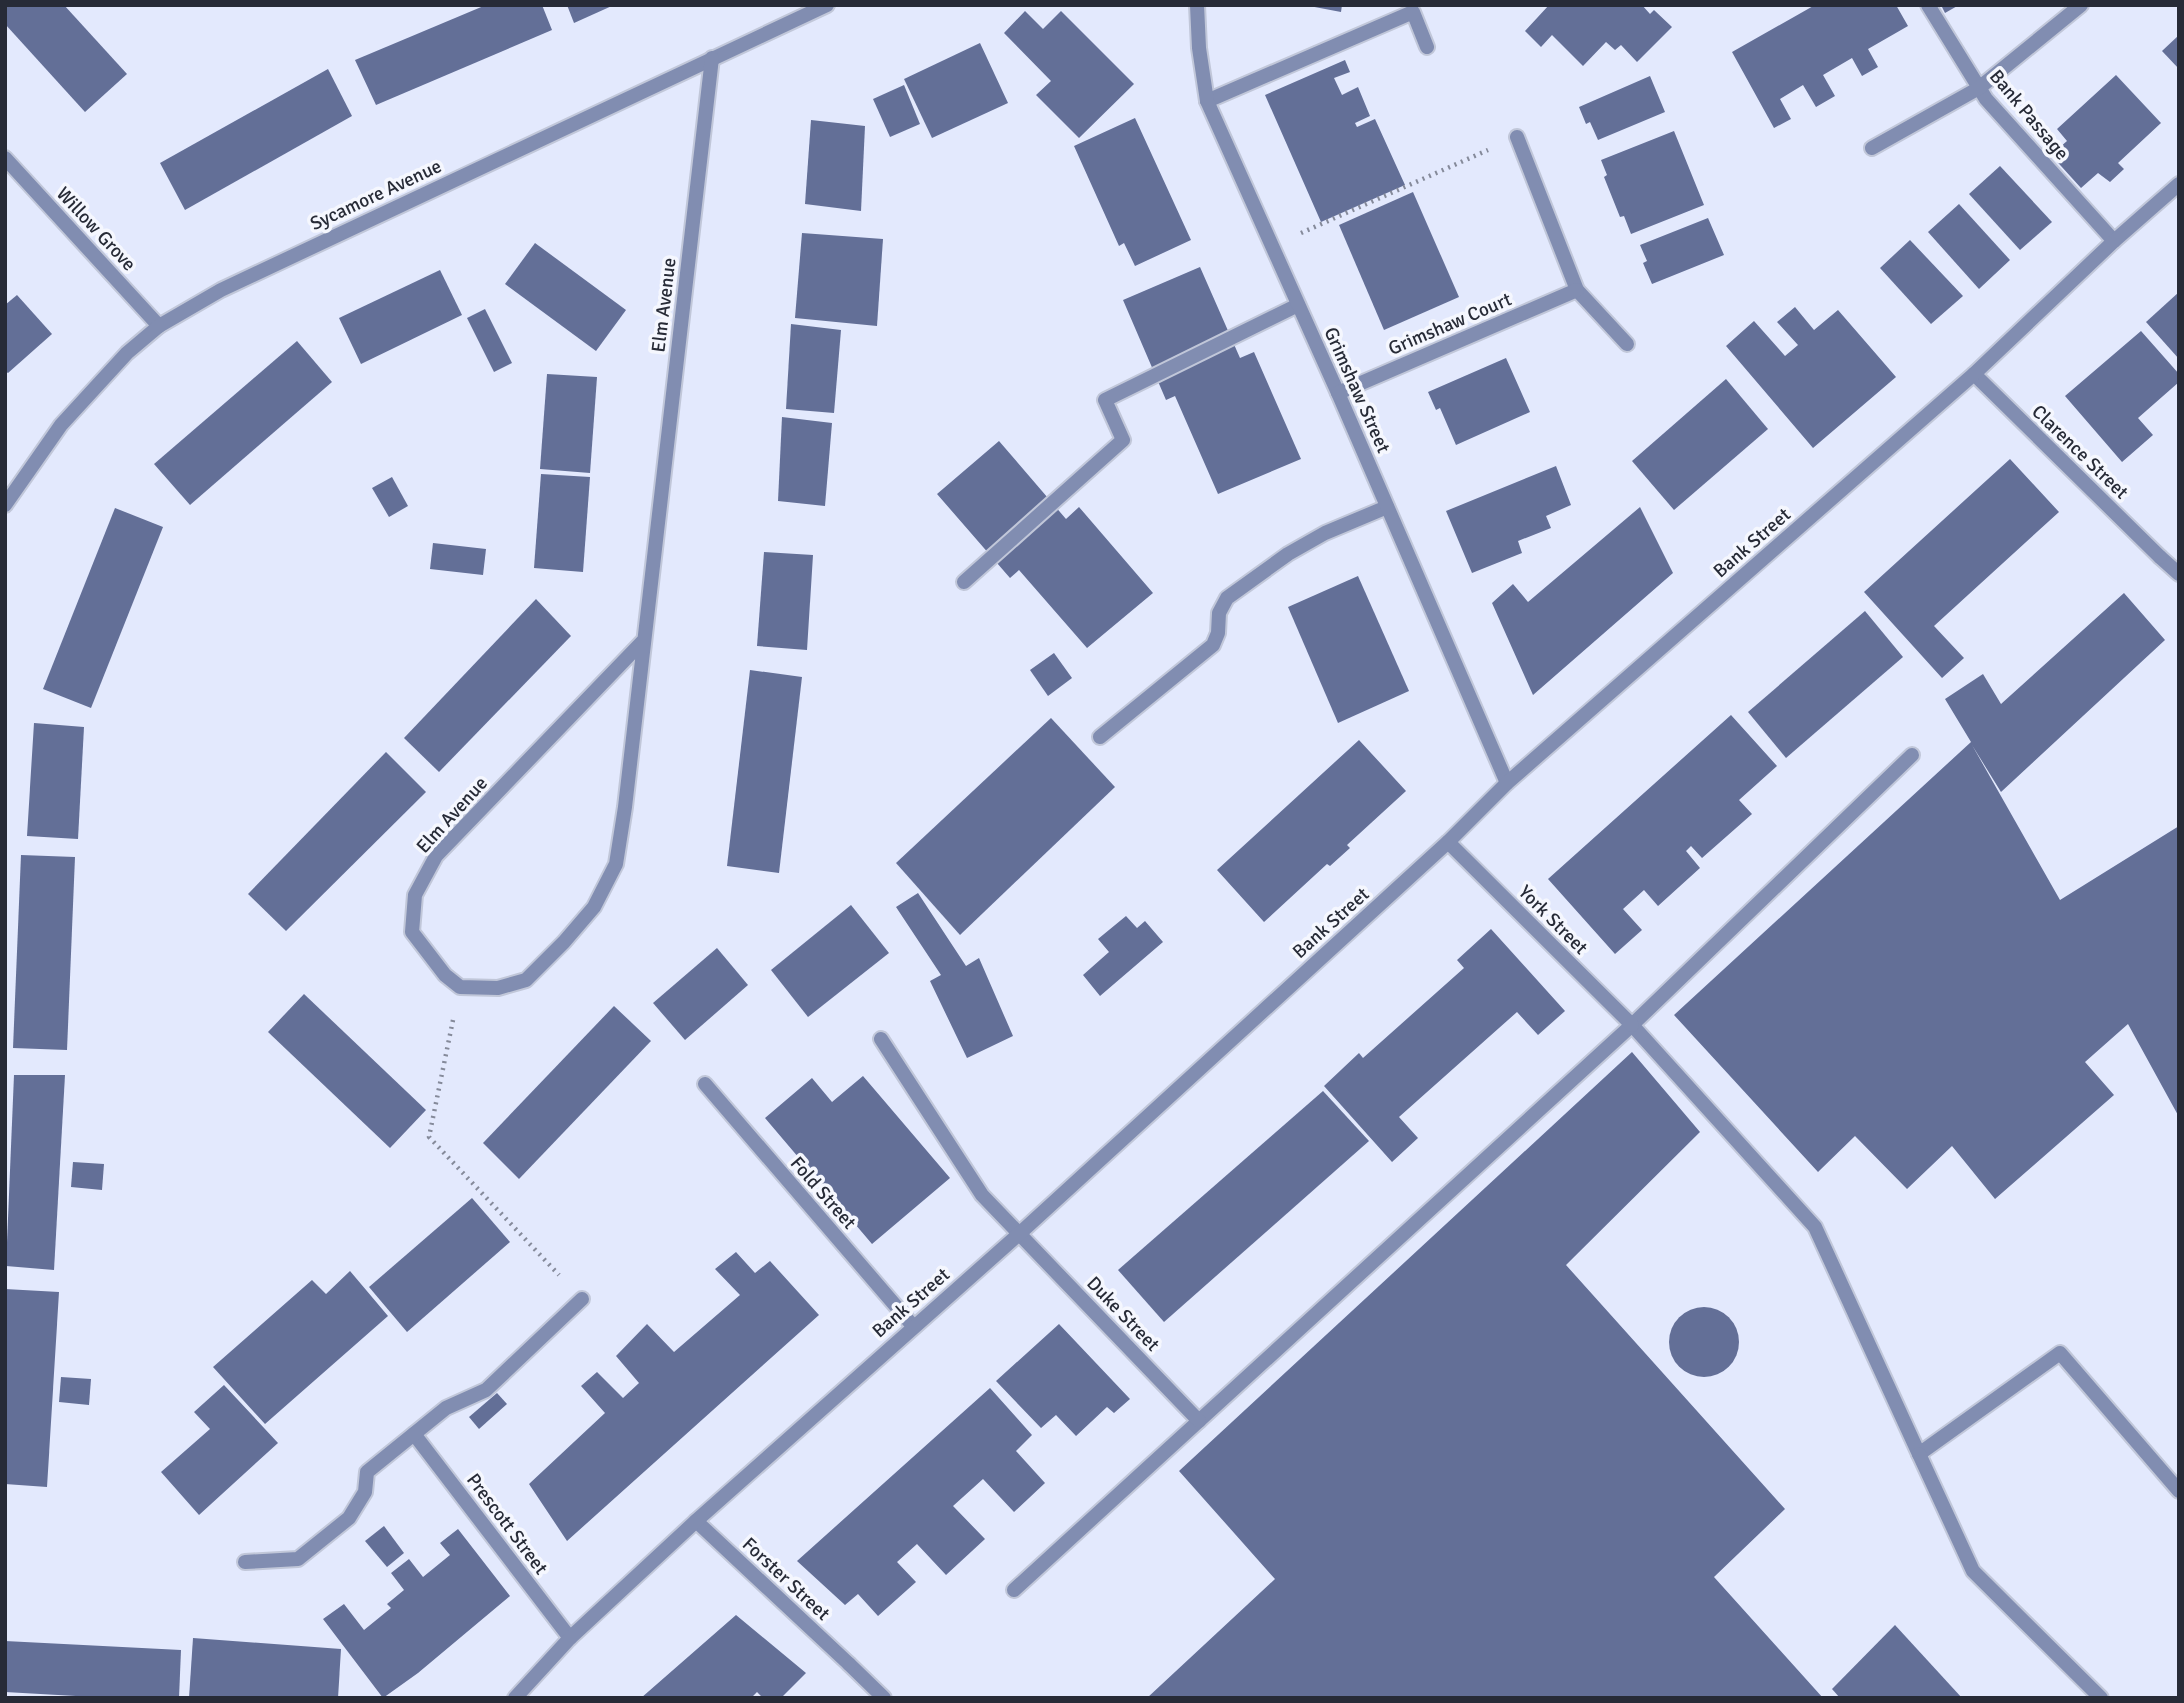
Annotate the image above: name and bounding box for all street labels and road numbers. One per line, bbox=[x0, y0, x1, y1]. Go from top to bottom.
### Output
street label: Bank Passage bbox=[1984, 65, 2074, 165]
street label: Sycamore Avenue bbox=[306, 154, 446, 236]
street label: Willow Grove bbox=[51, 182, 141, 276]
street label: Elm Avenue bbox=[646, 256, 682, 354]
street label: Grimshaw Court bbox=[1385, 287, 1516, 361]
street label: Grimshaw Street bbox=[1319, 323, 1396, 457]
street label: Clarence Street bbox=[2027, 400, 2134, 504]
street label: Bank Street bbox=[1708, 503, 1796, 583]
street label: Elm Avenue bbox=[411, 772, 493, 858]
street label: York Street bbox=[1513, 880, 1593, 960]
street label: Bank Street bbox=[1288, 882, 1374, 964]
street label: Fold Street bbox=[785, 1152, 861, 1235]
street label: Bank Street bbox=[867, 1263, 955, 1343]
street label: Duke Street bbox=[1081, 1271, 1165, 1357]
street label: Prescott Street bbox=[461, 1469, 553, 1580]
street label: Forster Street bbox=[737, 1532, 835, 1626]

